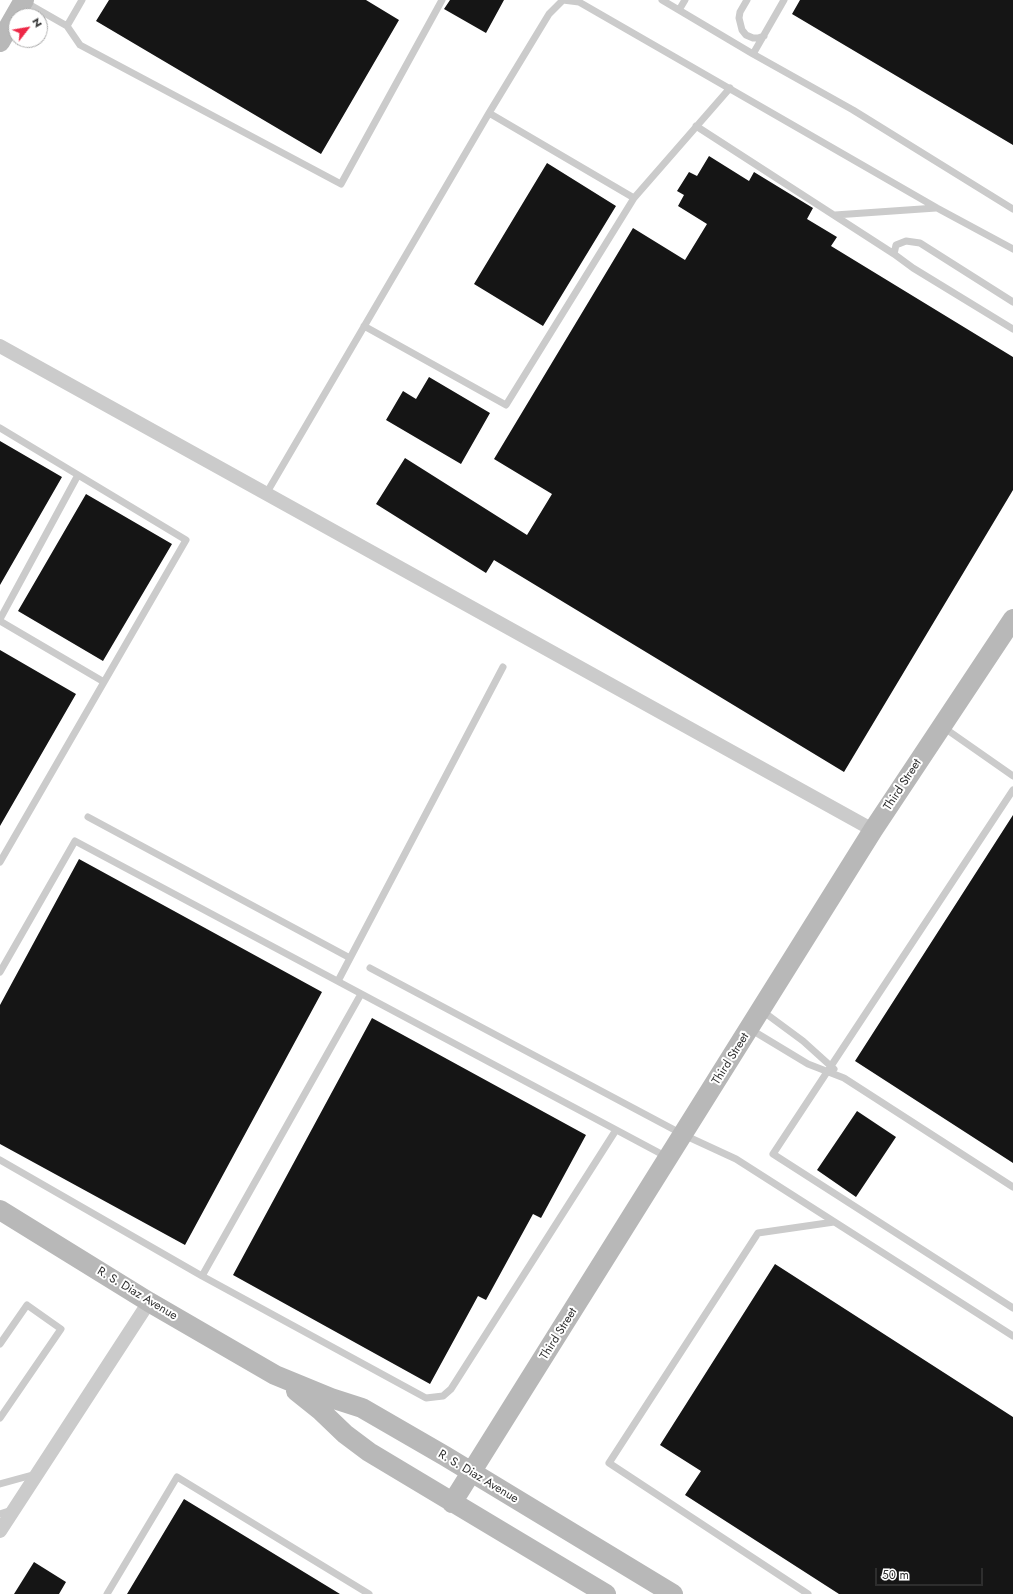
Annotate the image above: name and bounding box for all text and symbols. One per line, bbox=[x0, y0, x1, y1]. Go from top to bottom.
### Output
north arrow bbox=[8, 8, 48, 48]
text: N bbox=[28, 14, 47, 30]
street label: Third Street bbox=[881, 757, 925, 813]
street label: Third Street bbox=[709, 1031, 753, 1087]
street label: R. S. Diaz Avenue bbox=[94, 1264, 180, 1324]
street label: Third Street bbox=[537, 1306, 581, 1362]
street label: R. S. Diaz Avenue bbox=[435, 1447, 521, 1507]
scale bar bbox=[877, 1560, 985, 1586]
text: 50 m bbox=[882, 1566, 909, 1584]

